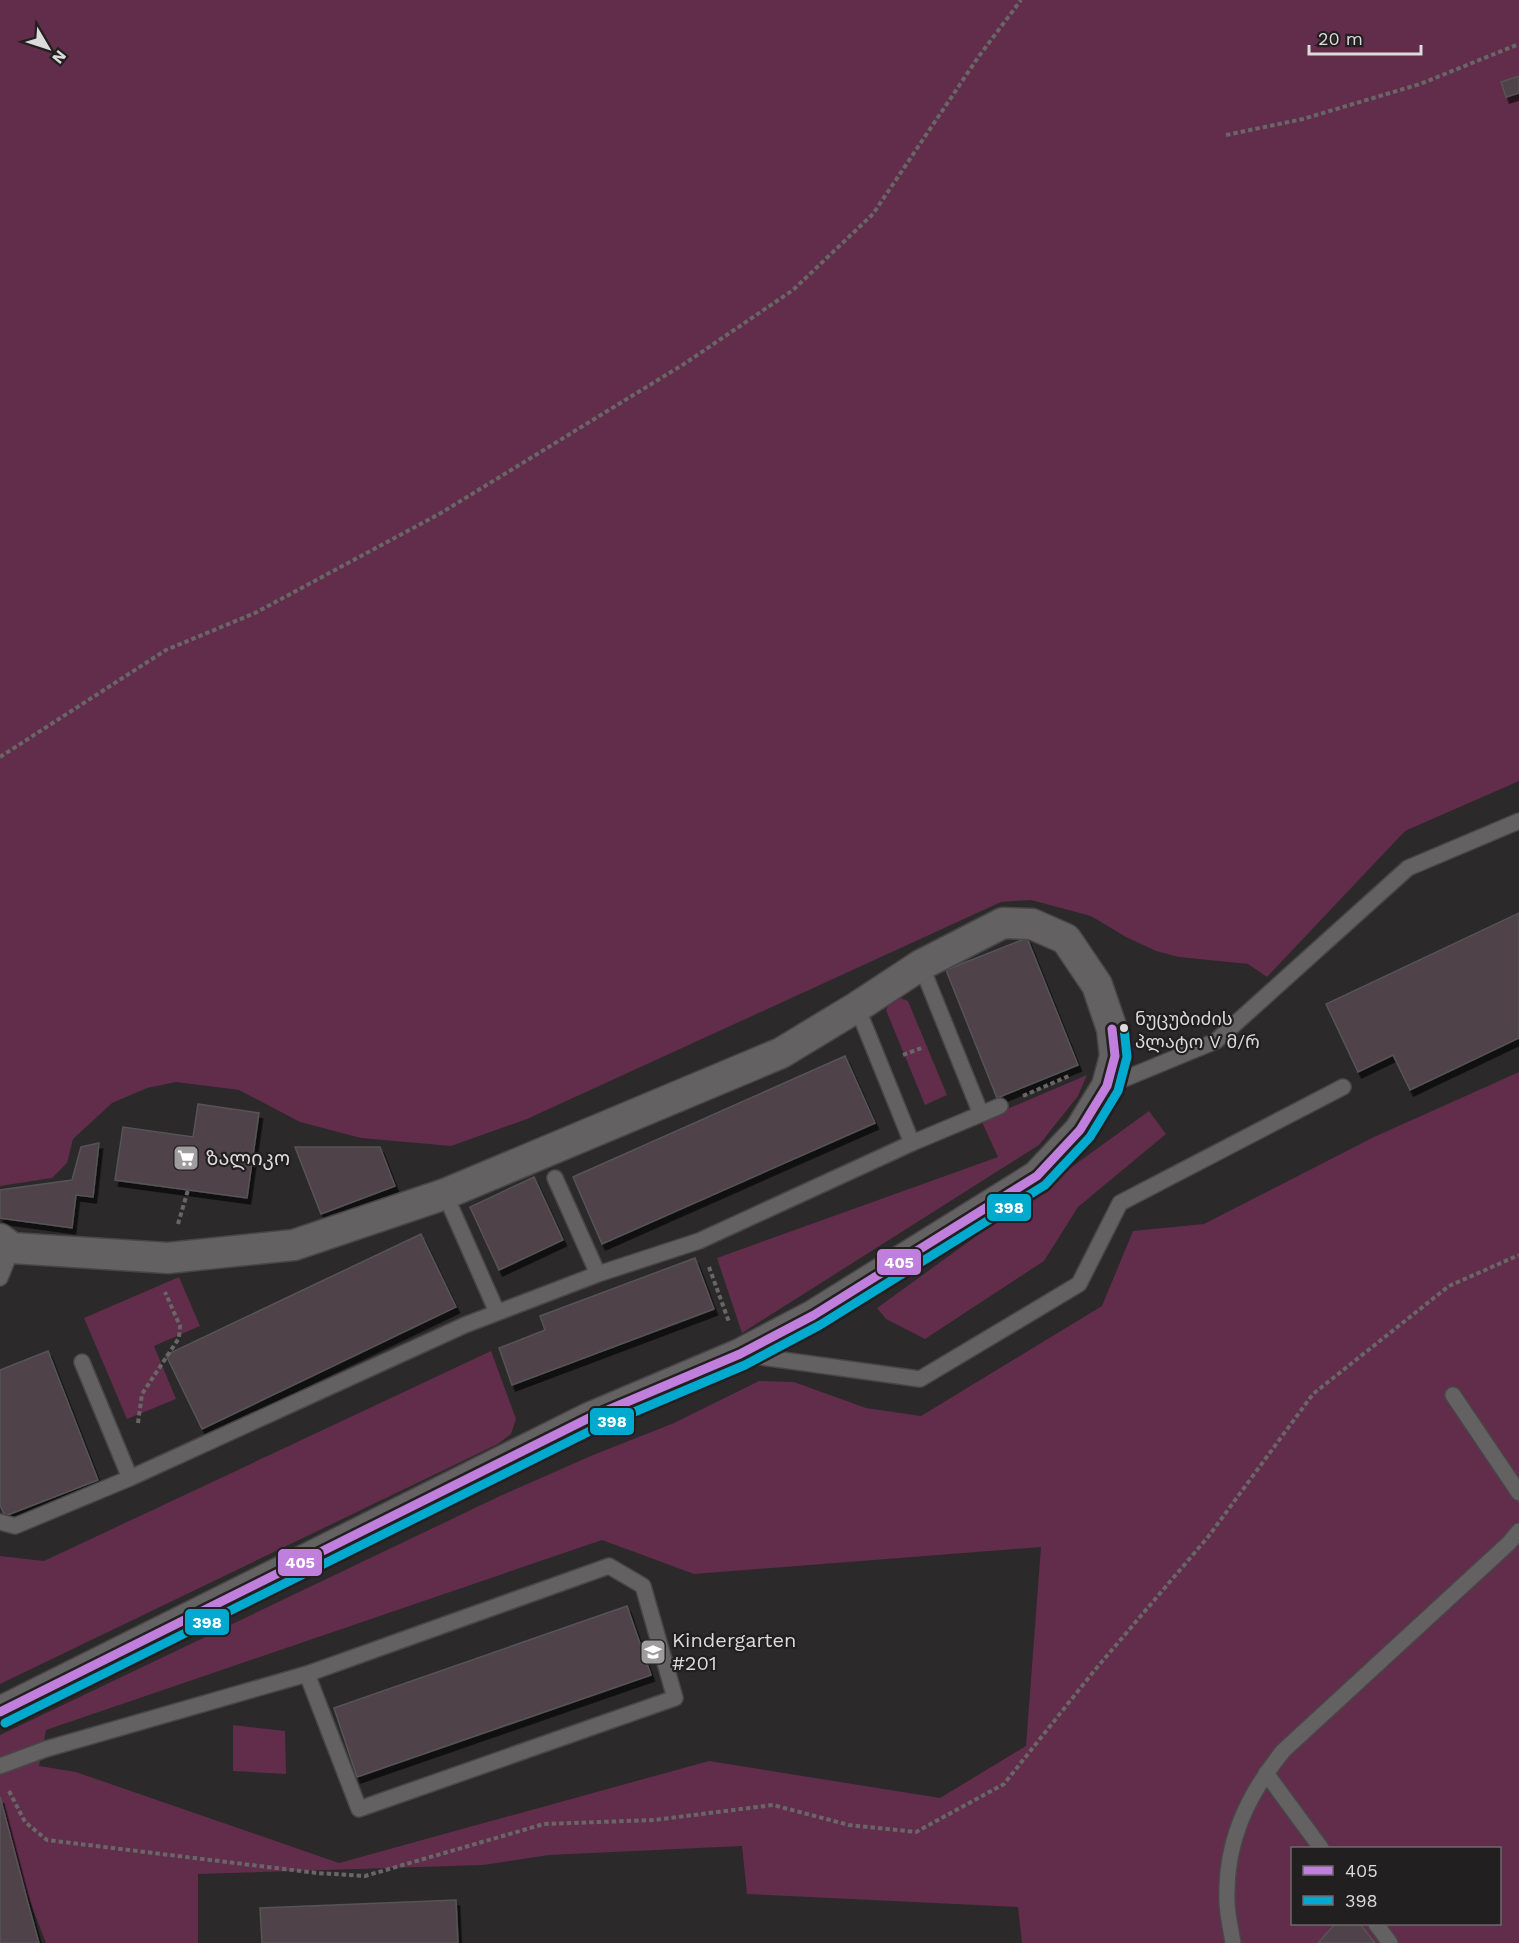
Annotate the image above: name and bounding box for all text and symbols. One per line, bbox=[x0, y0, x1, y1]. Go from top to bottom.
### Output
north arrow bbox=[18, 18, 78, 78]
scale bar bbox=[1309, 18, 1422, 56]
text: 20 m bbox=[1318, 28, 1363, 49]
text: N bbox=[48, 47, 70, 68]
place label: ნუცუბიძის პლატო V მ/რ bbox=[1135, 1008, 1260, 1053]
marker: ნუცუბიძის პლატო V მ/რ bbox=[1118, 1022, 1130, 1034]
supermarket icon: ზალიკო bbox=[171, 1143, 201, 1173]
place label: ზალიკო bbox=[206, 1146, 290, 1171]
line badge: 398 bbox=[986, 1193, 1032, 1222]
text: 398 bbox=[994, 1198, 1024, 1217]
line badge: 405 bbox=[876, 1248, 922, 1276]
text: 405 bbox=[884, 1253, 914, 1272]
line badge: 398 bbox=[589, 1407, 635, 1436]
text: 398 bbox=[597, 1412, 627, 1431]
line badge: 405 bbox=[277, 1548, 323, 1577]
text: 405 bbox=[285, 1553, 315, 1572]
line badge: 398 bbox=[184, 1608, 230, 1636]
text: 398 bbox=[192, 1613, 222, 1632]
place label: Kindergarten #201 bbox=[672, 1628, 796, 1675]
school or university icon: Kindergarten #201 bbox=[638, 1637, 668, 1667]
legend bbox=[1291, 1847, 1501, 1925]
text: 405 bbox=[1345, 1860, 1378, 1881]
text: 398 bbox=[1345, 1890, 1378, 1911]

